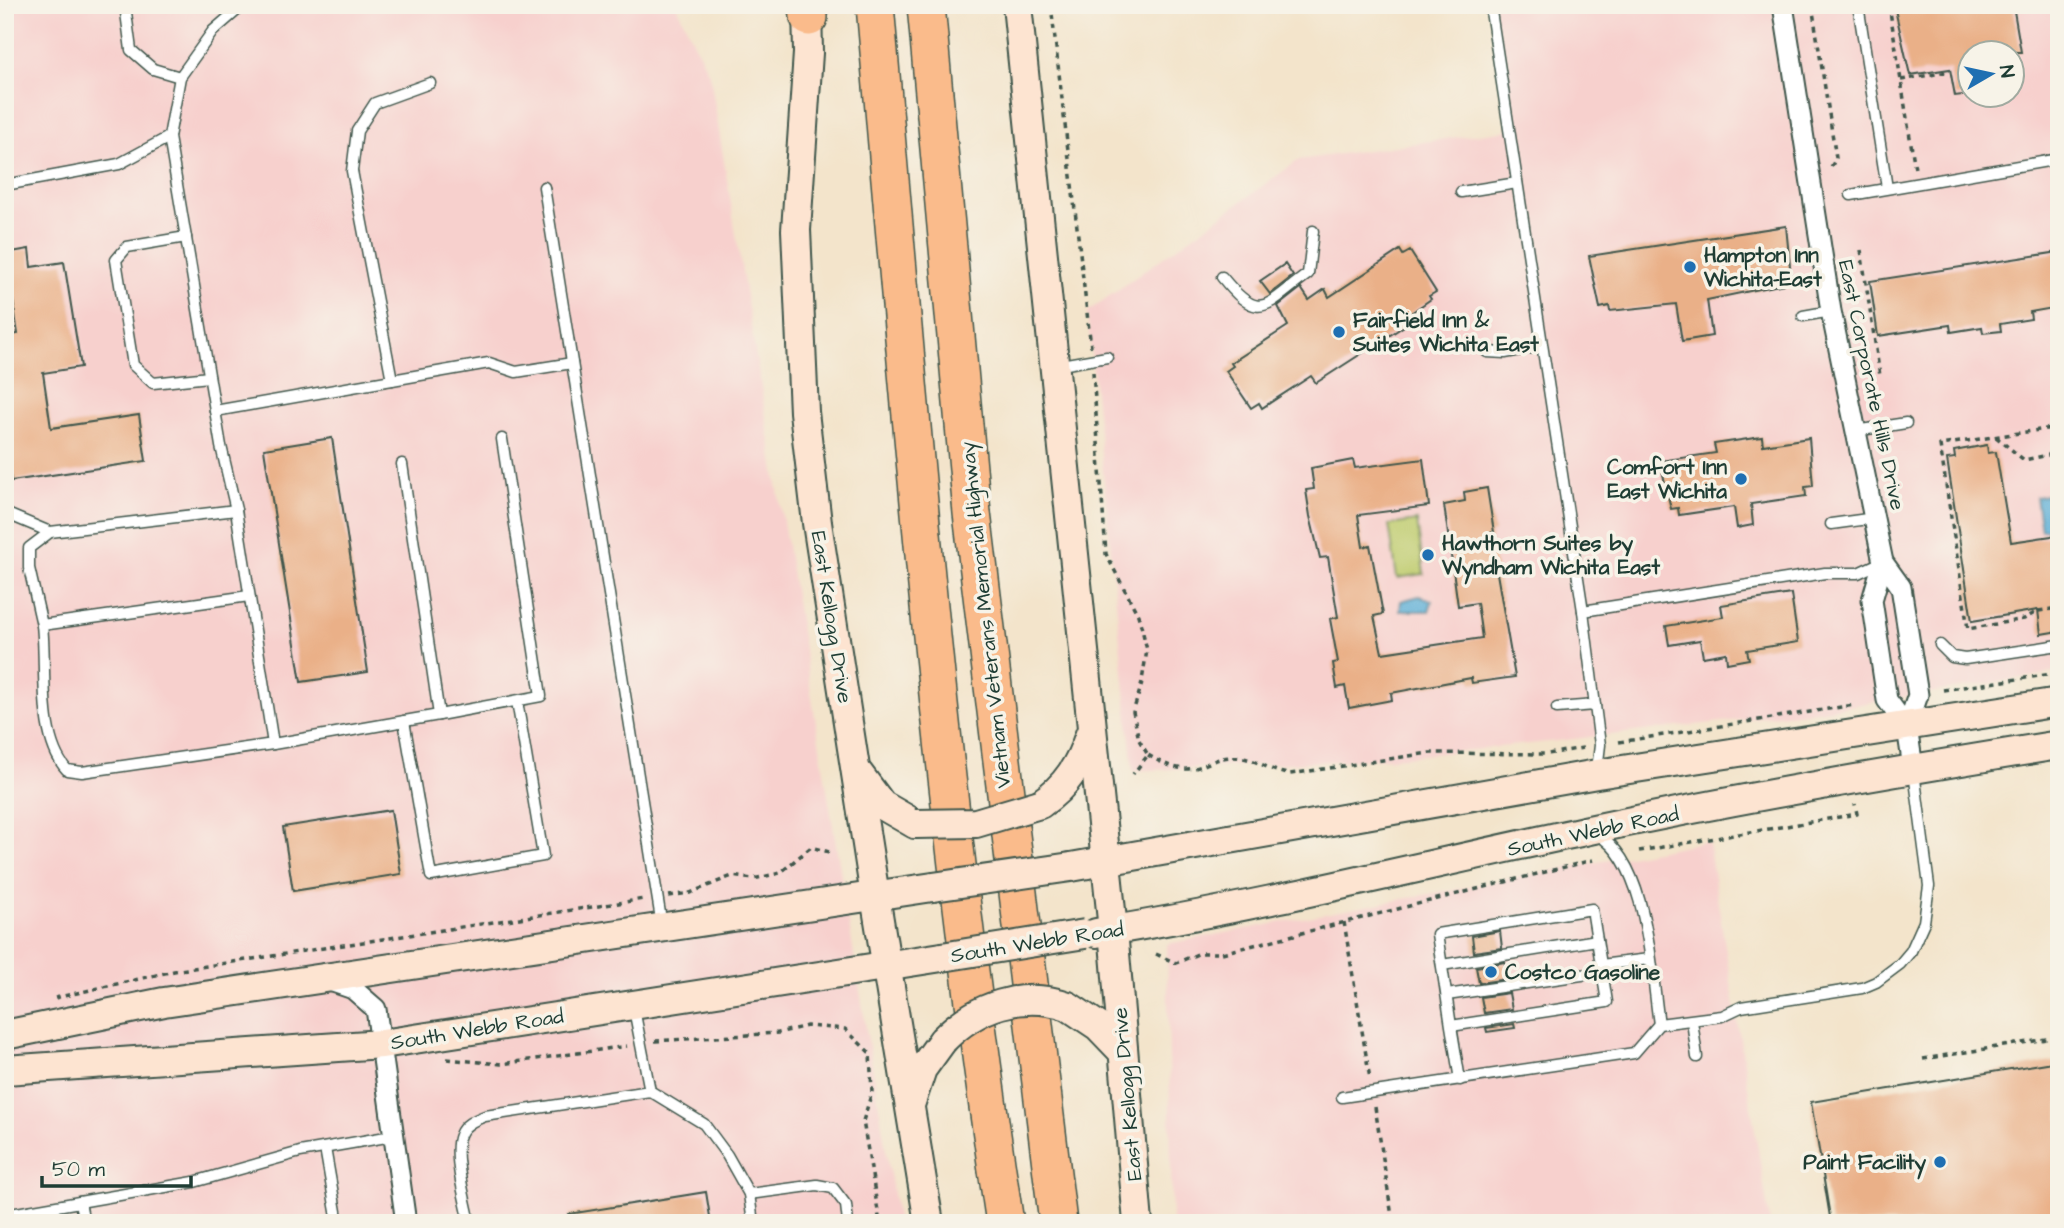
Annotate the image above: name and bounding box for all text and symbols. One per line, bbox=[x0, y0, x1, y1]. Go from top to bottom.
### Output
north arrow bbox=[1955, 38, 2025, 108]
text: N bbox=[1992, 64, 2021, 80]
place label: Hampton Inn Wichita-East bbox=[1703, 241, 1822, 294]
street label: East Corporate Hills Drive bbox=[1830, 257, 1912, 513]
marker: Hampton Inn Wichita-East bbox=[1682, 259, 1698, 275]
place label: Fairfield Inn & Suites Wichita East bbox=[1352, 306, 1539, 359]
marker: Fairfield Inn & Suites Wichita East bbox=[1331, 324, 1347, 340]
street label: Vietnam Veterans Memorial Highway bbox=[953, 439, 1020, 790]
place label: Comfort Inn East Wichita bbox=[1607, 453, 1727, 506]
marker: Comfort Inn East Wichita bbox=[1733, 471, 1749, 487]
street label: East Kellogg Drive bbox=[802, 529, 859, 705]
place label: Hawthorn Suites by Wyndham Wichita East bbox=[1441, 529, 1660, 585]
marker: Hawthorn Suites by Wyndham Wichita East bbox=[1420, 547, 1436, 563]
street label: South Webb Road bbox=[1505, 799, 1682, 864]
street label: South Webb Road bbox=[949, 914, 1126, 970]
place label: Costco Gasoline bbox=[1505, 958, 1661, 987]
marker: Costco Gasoline bbox=[1483, 964, 1499, 980]
street label: South Webb Road bbox=[389, 1001, 566, 1057]
street label: East Kellogg Drive bbox=[1105, 1006, 1152, 1182]
scale bar bbox=[42, 1144, 191, 1188]
place label: Paint Facility bbox=[1803, 1148, 1926, 1180]
marker: Paint Facility bbox=[1932, 1154, 1948, 1170]
text: 50 m bbox=[52, 1155, 106, 1184]

